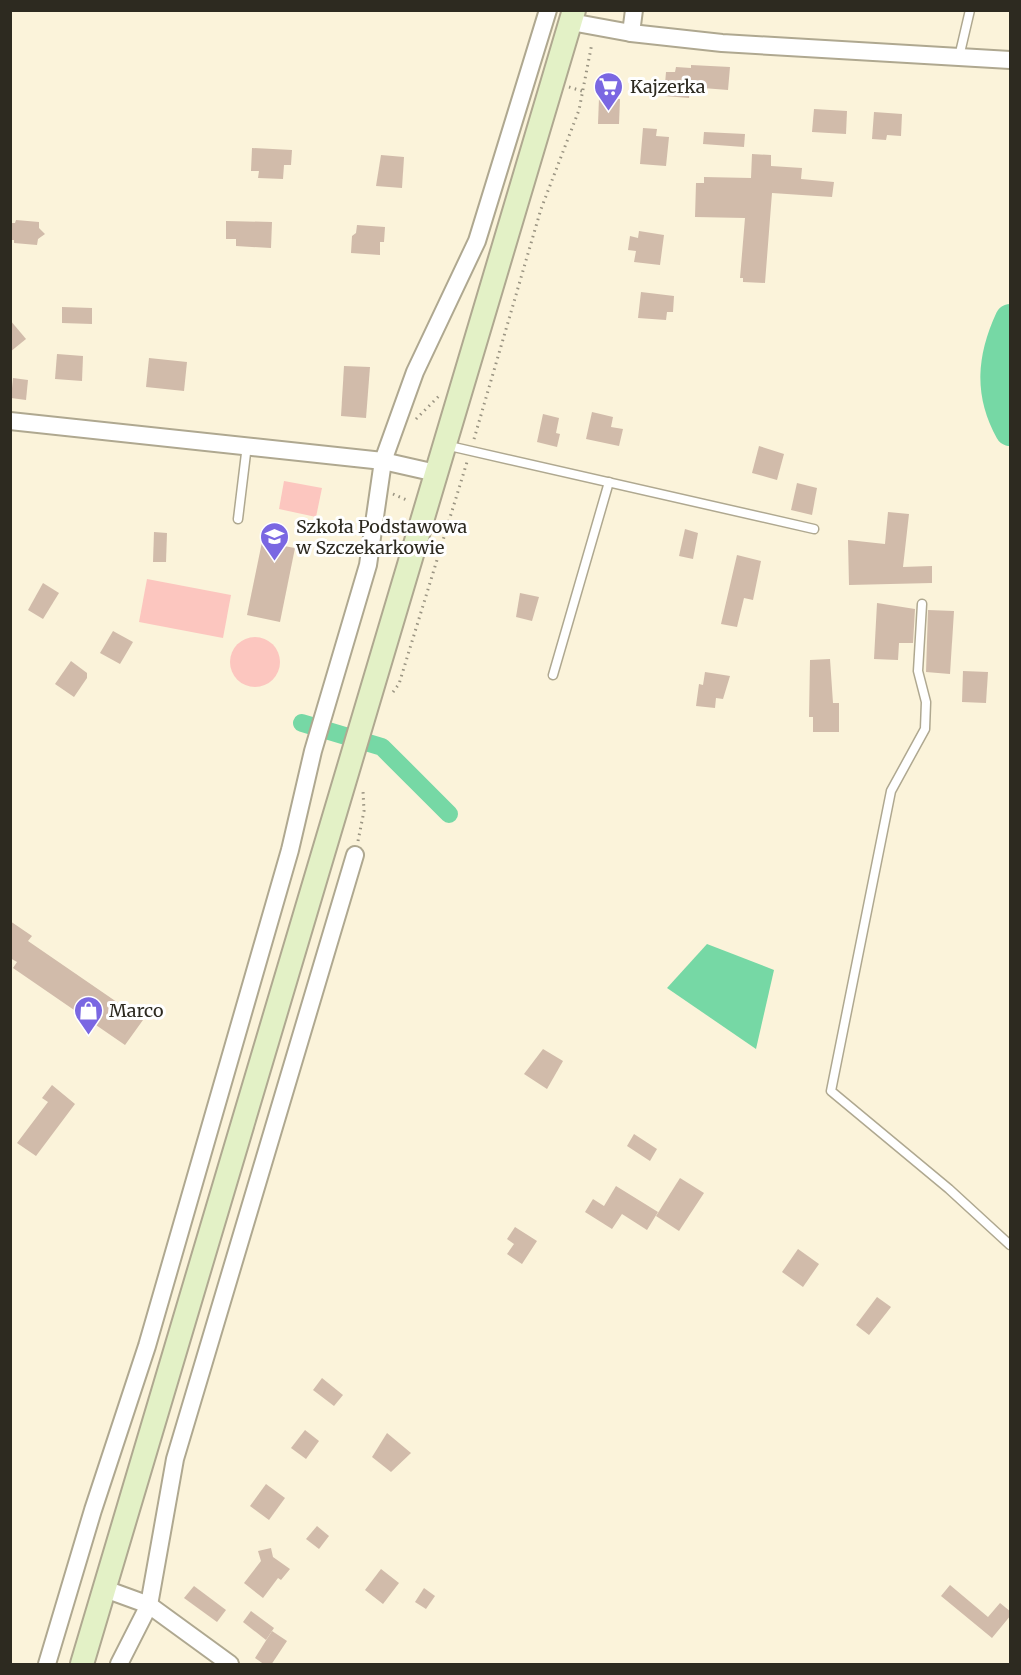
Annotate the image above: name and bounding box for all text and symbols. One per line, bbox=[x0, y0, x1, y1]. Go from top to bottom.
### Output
supermarket icon: Kajzerka bbox=[593, 70, 625, 112]
place label: Kajzerka bbox=[630, 75, 706, 98]
place label: Szkoła Podstawowa w Szczekarkowie bbox=[295, 515, 467, 559]
school or university icon: Szkoła Podstawowa w Szczekarkowie bbox=[259, 520, 291, 562]
shop icon: Marco bbox=[72, 994, 104, 1036]
place label: Marco bbox=[109, 999, 164, 1022]

